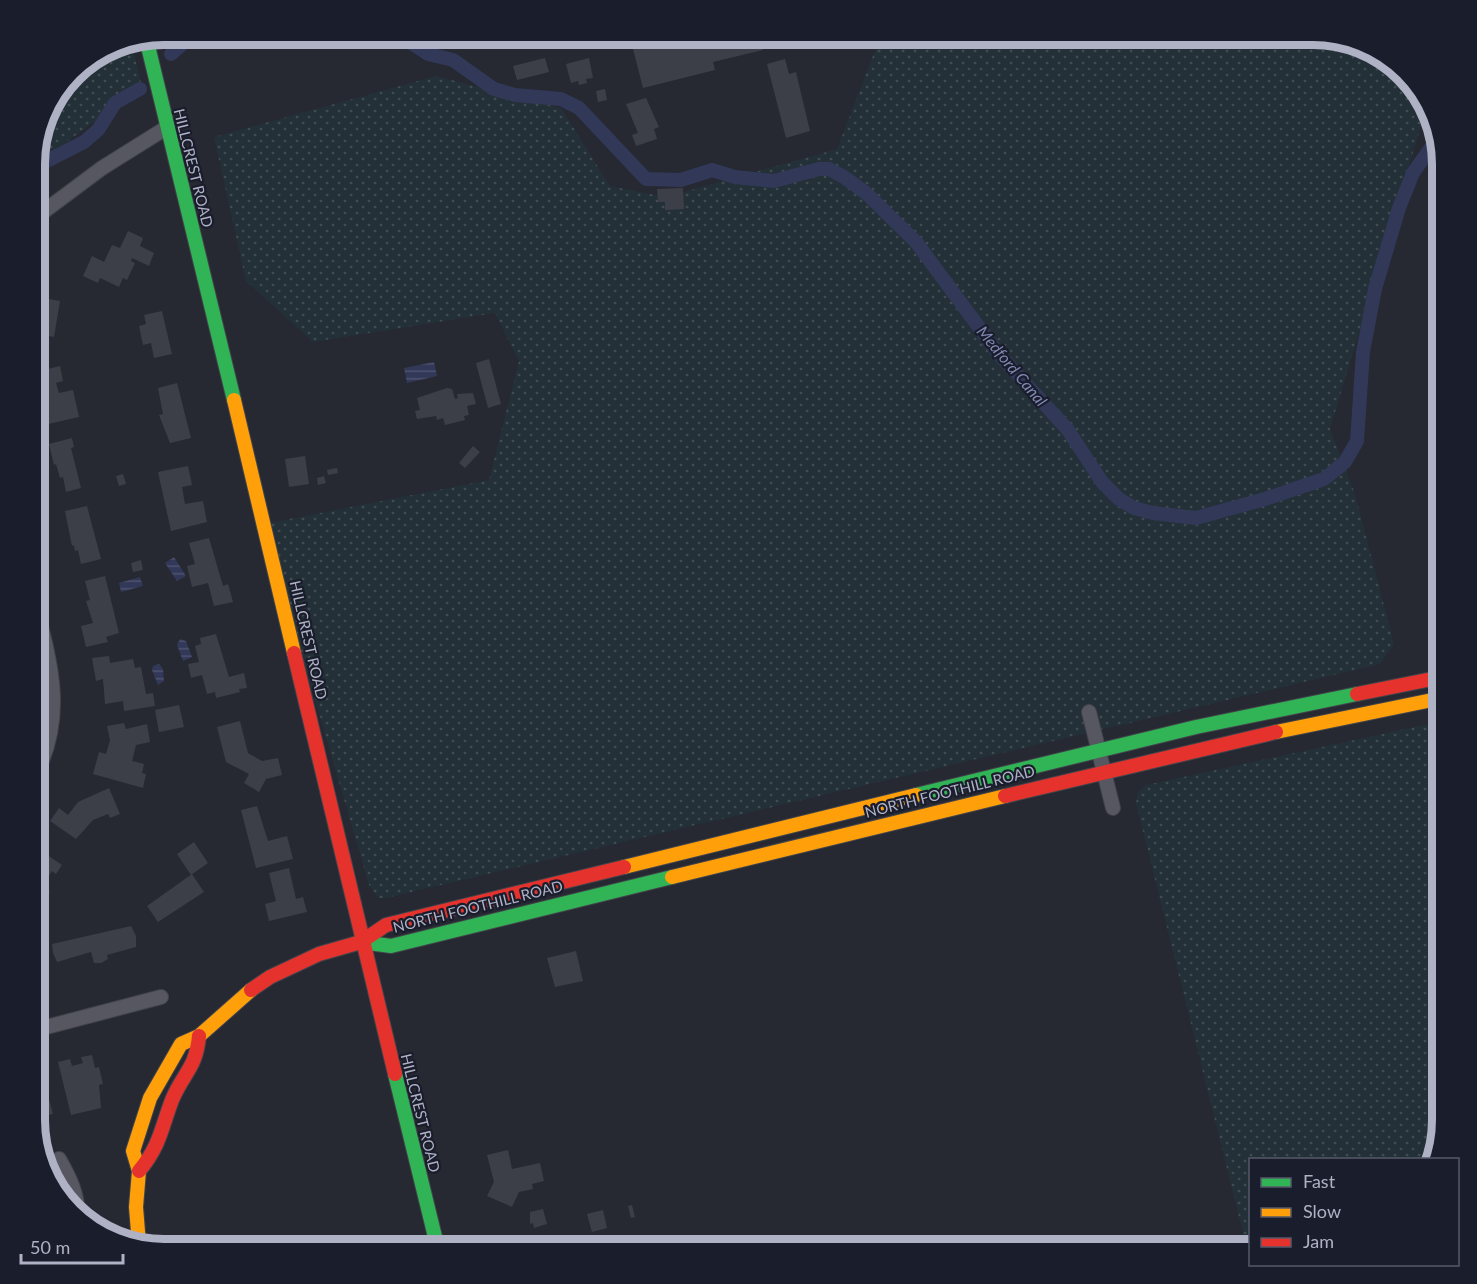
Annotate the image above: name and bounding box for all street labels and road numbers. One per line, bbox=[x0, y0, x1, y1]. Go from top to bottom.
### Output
street label: HILLCREST ROAD bbox=[171, 107, 217, 229]
street label: HILLCREST ROAD bbox=[287, 579, 331, 701]
street label: NORTH FOOTHILL ROAD bbox=[863, 761, 1037, 821]
street label: NORTH FOOTHILL ROAD bbox=[391, 876, 565, 936]
street label: HILLCREST ROAD bbox=[398, 1052, 444, 1174]

